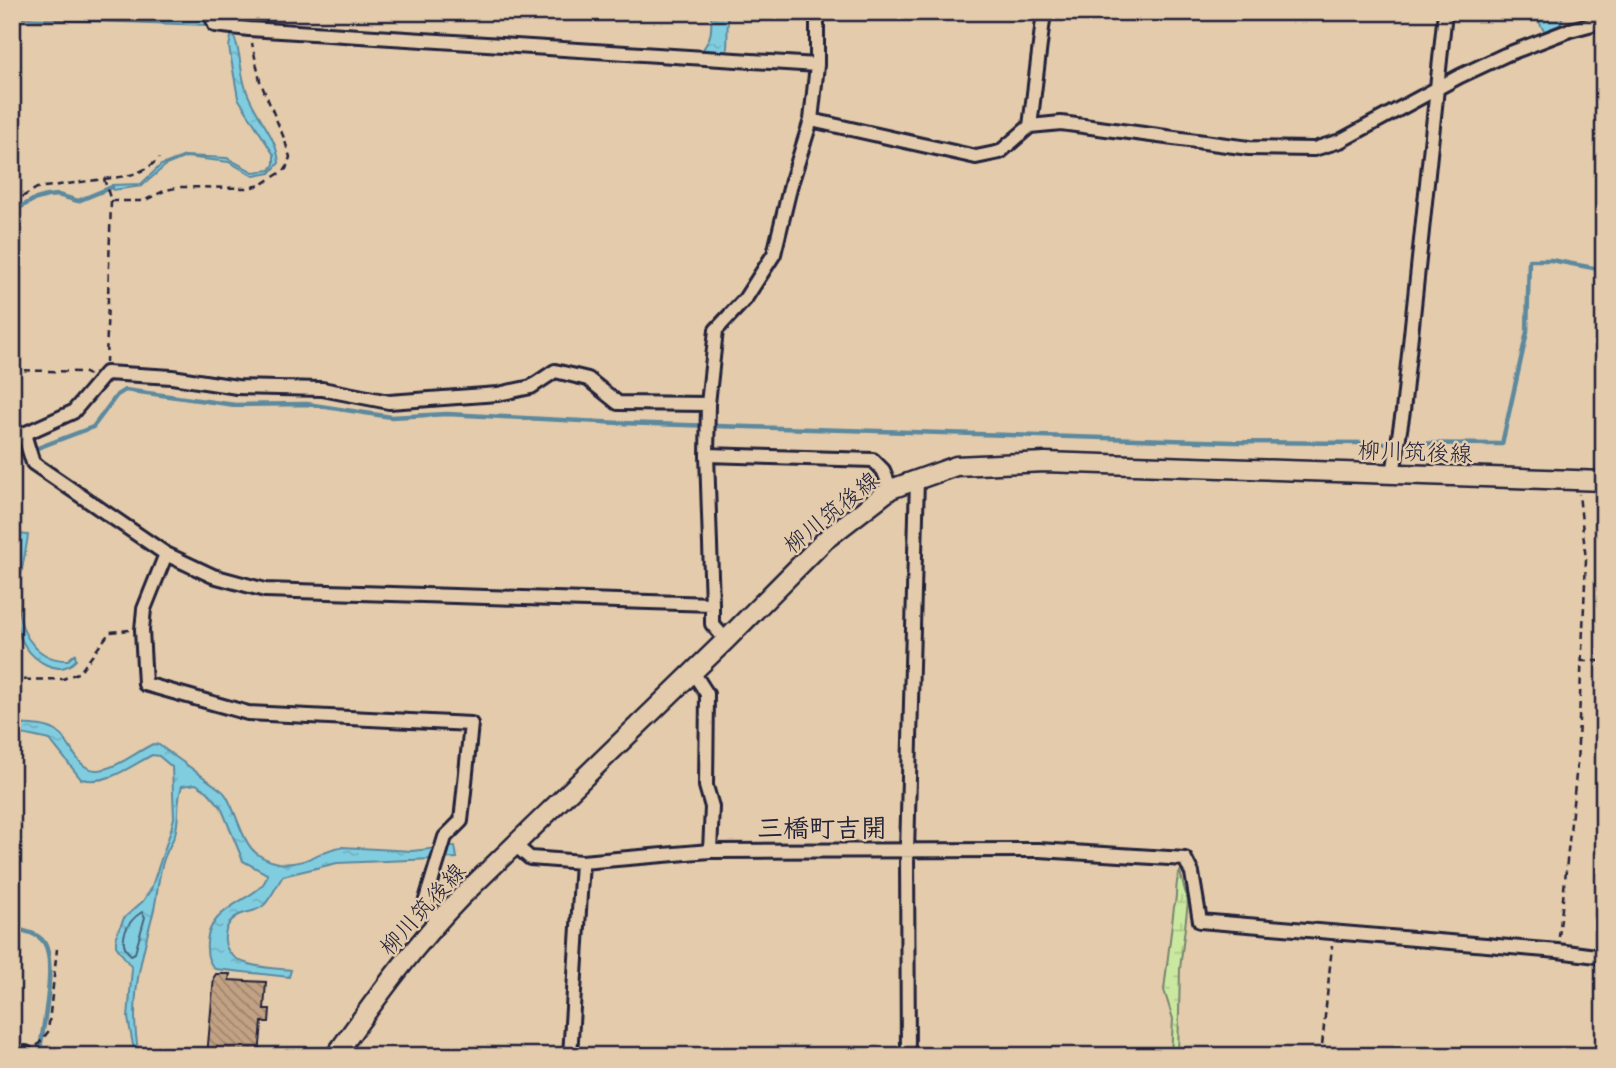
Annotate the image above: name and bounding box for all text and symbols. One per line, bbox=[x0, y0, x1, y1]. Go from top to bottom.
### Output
street label: 柳川筑後線 bbox=[1357, 431, 1473, 469]
street label: 柳川筑後線 bbox=[774, 461, 886, 561]
district label: 三橋町吉開 bbox=[757, 807, 887, 846]
street label: 柳川筑後線 bbox=[370, 854, 472, 962]

